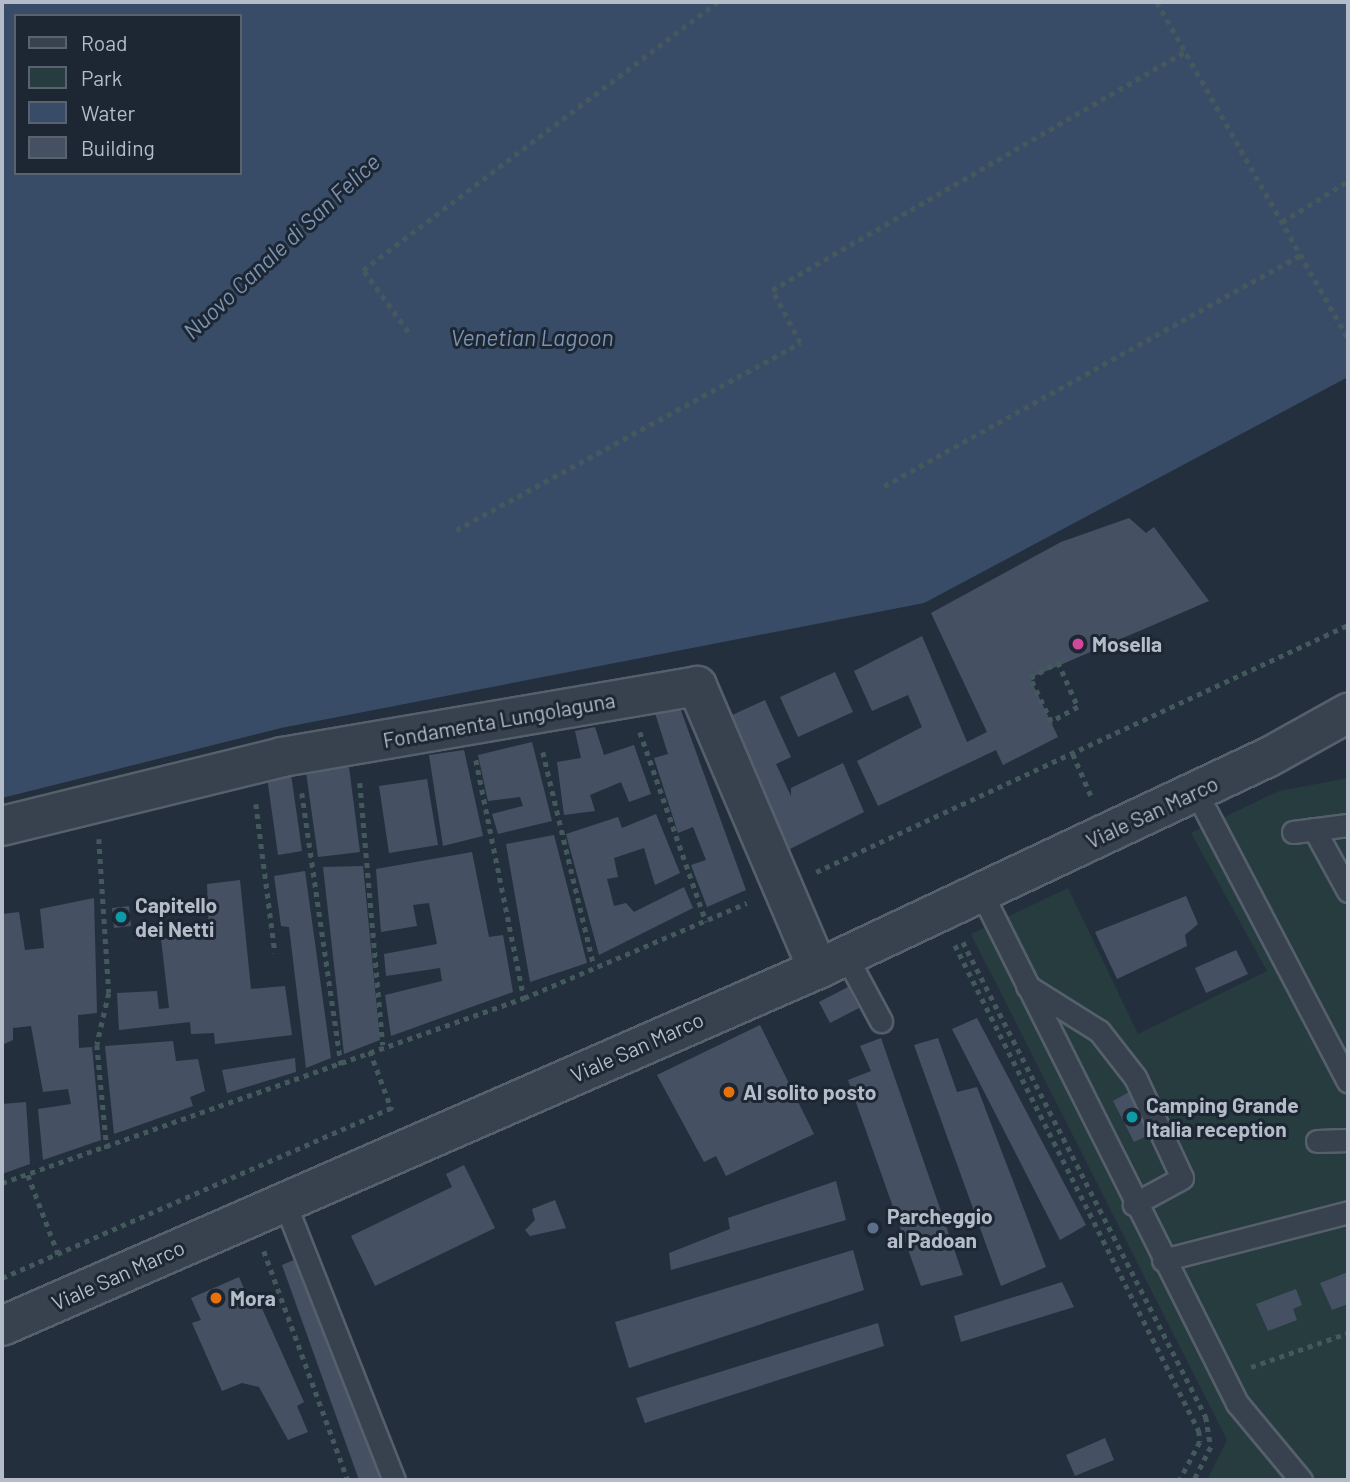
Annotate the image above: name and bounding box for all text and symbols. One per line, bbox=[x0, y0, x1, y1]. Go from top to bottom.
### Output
legend bbox=[14, 14, 242, 175]
text: Road bbox=[81, 30, 127, 55]
text: Park bbox=[81, 65, 122, 90]
text: Water bbox=[81, 100, 135, 125]
text: Building bbox=[81, 135, 155, 160]
water label: Nuovo Canale di San Felice bbox=[177, 148, 385, 344]
water label: Venetian Lagoon bbox=[450, 323, 614, 351]
place label: Mosella bbox=[1092, 631, 1162, 657]
marker: Mosella bbox=[1070, 636, 1086, 652]
street label: Fondamenta Lungolaguna bbox=[381, 687, 617, 753]
street label: Viale San Marco bbox=[1082, 770, 1222, 854]
place label: Capitello dei Netti bbox=[135, 892, 217, 942]
marker: Capitello dei Netti bbox=[113, 909, 129, 925]
street label: Viale San Marco bbox=[567, 1006, 707, 1088]
place label: Al solito posto bbox=[743, 1079, 876, 1105]
marker: Al solito posto bbox=[721, 1084, 737, 1100]
place label: Camping Grande Italia reception bbox=[1146, 1092, 1299, 1142]
marker: Camping Grande Italia reception bbox=[1124, 1109, 1140, 1125]
place label: Parcheggio al Padoan bbox=[887, 1203, 993, 1253]
marker: Parcheggio al Padoan bbox=[865, 1220, 881, 1236]
street label: Viale San Marco bbox=[48, 1234, 188, 1316]
place label: Mora bbox=[230, 1285, 276, 1311]
marker: Mora bbox=[208, 1290, 224, 1306]

